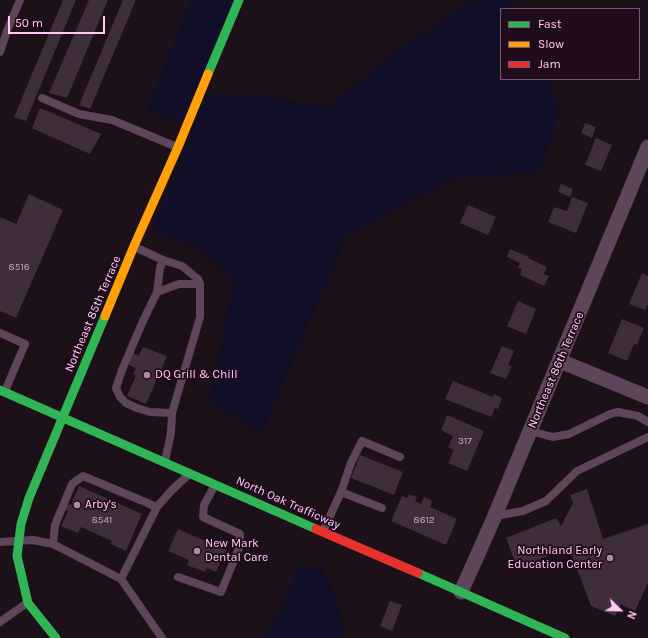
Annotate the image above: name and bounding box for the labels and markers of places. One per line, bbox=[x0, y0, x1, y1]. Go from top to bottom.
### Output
place label: DQ Grill & Chill bbox=[155, 368, 238, 382]
marker: DQ Grill & Chill bbox=[142, 370, 152, 380]
place label: Arby's bbox=[85, 498, 117, 512]
marker: Arby's bbox=[72, 500, 82, 510]
place label: New Mark Dental Care bbox=[205, 537, 268, 565]
place label: Northland Early Education Center bbox=[508, 544, 602, 572]
marker: New Mark Dental Care bbox=[192, 546, 202, 556]
marker: Northland Early Education Center bbox=[605, 553, 615, 563]

